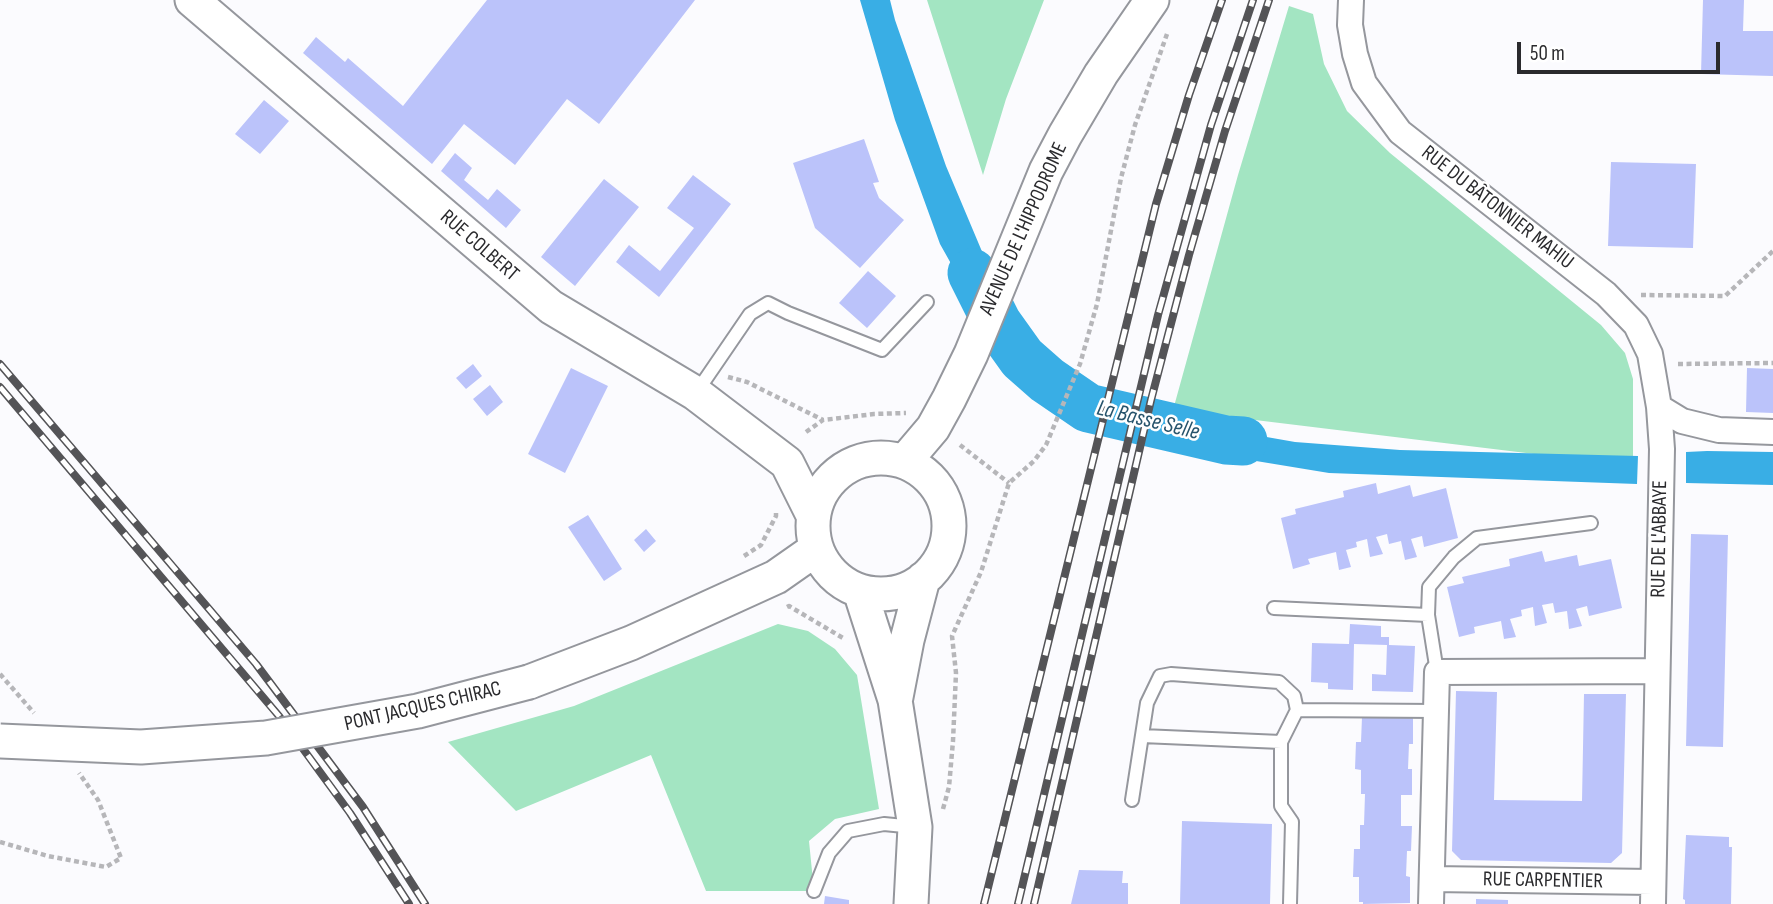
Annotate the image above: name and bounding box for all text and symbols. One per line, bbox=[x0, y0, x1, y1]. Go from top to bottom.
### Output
scale bar bbox=[1521, 28, 1724, 72]
text: 50 m bbox=[1530, 41, 1565, 66]
street label: AVENUE DE L'HIPPODROME bbox=[975, 139, 1073, 319]
street label: RUE DU BÂTONNIER MAHIU bbox=[1416, 141, 1578, 275]
street label: RUE COLBERT bbox=[434, 205, 524, 287]
water label: La Basse Selle bbox=[1094, 395, 1202, 447]
street label: RUE DE L'ABBAYE bbox=[1646, 480, 1674, 598]
street label: PONT JACQUES CHIRAC bbox=[342, 677, 504, 737]
street label: RUE CARPENTIER bbox=[1483, 867, 1603, 895]

